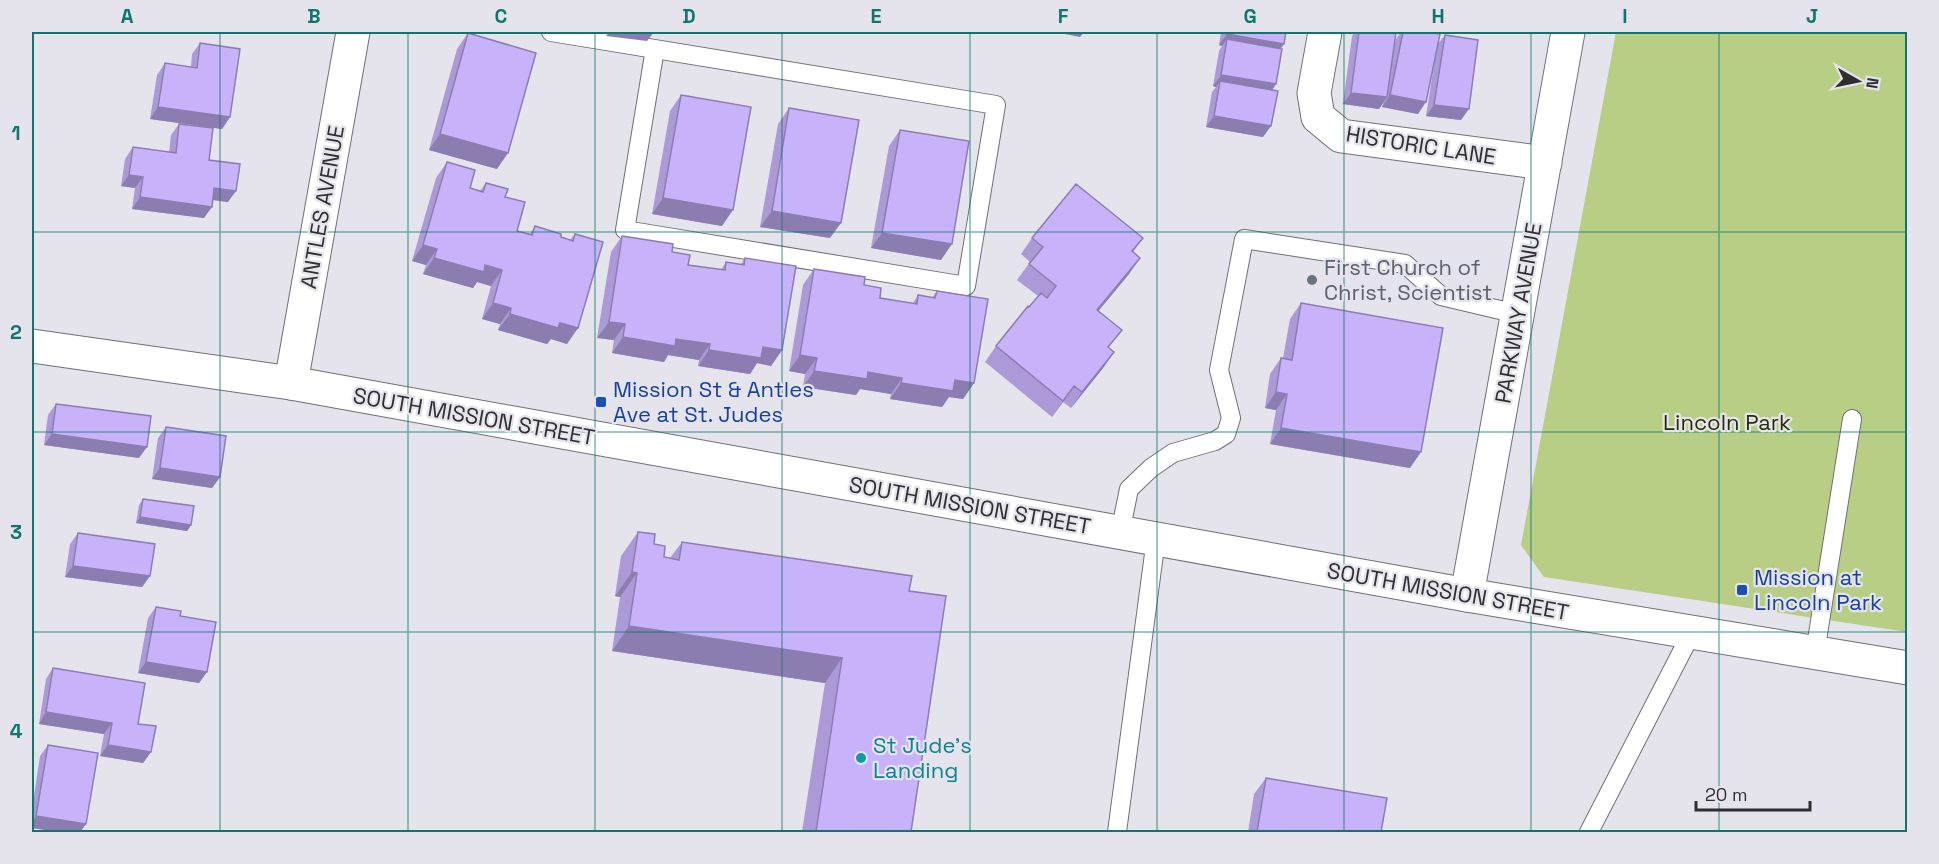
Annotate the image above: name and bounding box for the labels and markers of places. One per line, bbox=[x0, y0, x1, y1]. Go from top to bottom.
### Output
place label: First Church of Christ, Scientist bbox=[1324, 253, 1492, 306]
marker: First Church of Christ, Scientist bbox=[1305, 273, 1319, 287]
place label: Mission St & Antles Ave at St. Judes bbox=[613, 375, 814, 428]
marker: Mission St & Antles Ave at St. Judes bbox=[594, 395, 608, 409]
place label: Mission at Lincoln Park bbox=[1754, 563, 1882, 616]
marker: Mission at Lincoln Park bbox=[1735, 583, 1749, 597]
place label: St Jude's Landing bbox=[873, 731, 972, 784]
marker: St Jude's Landing bbox=[854, 751, 868, 765]

